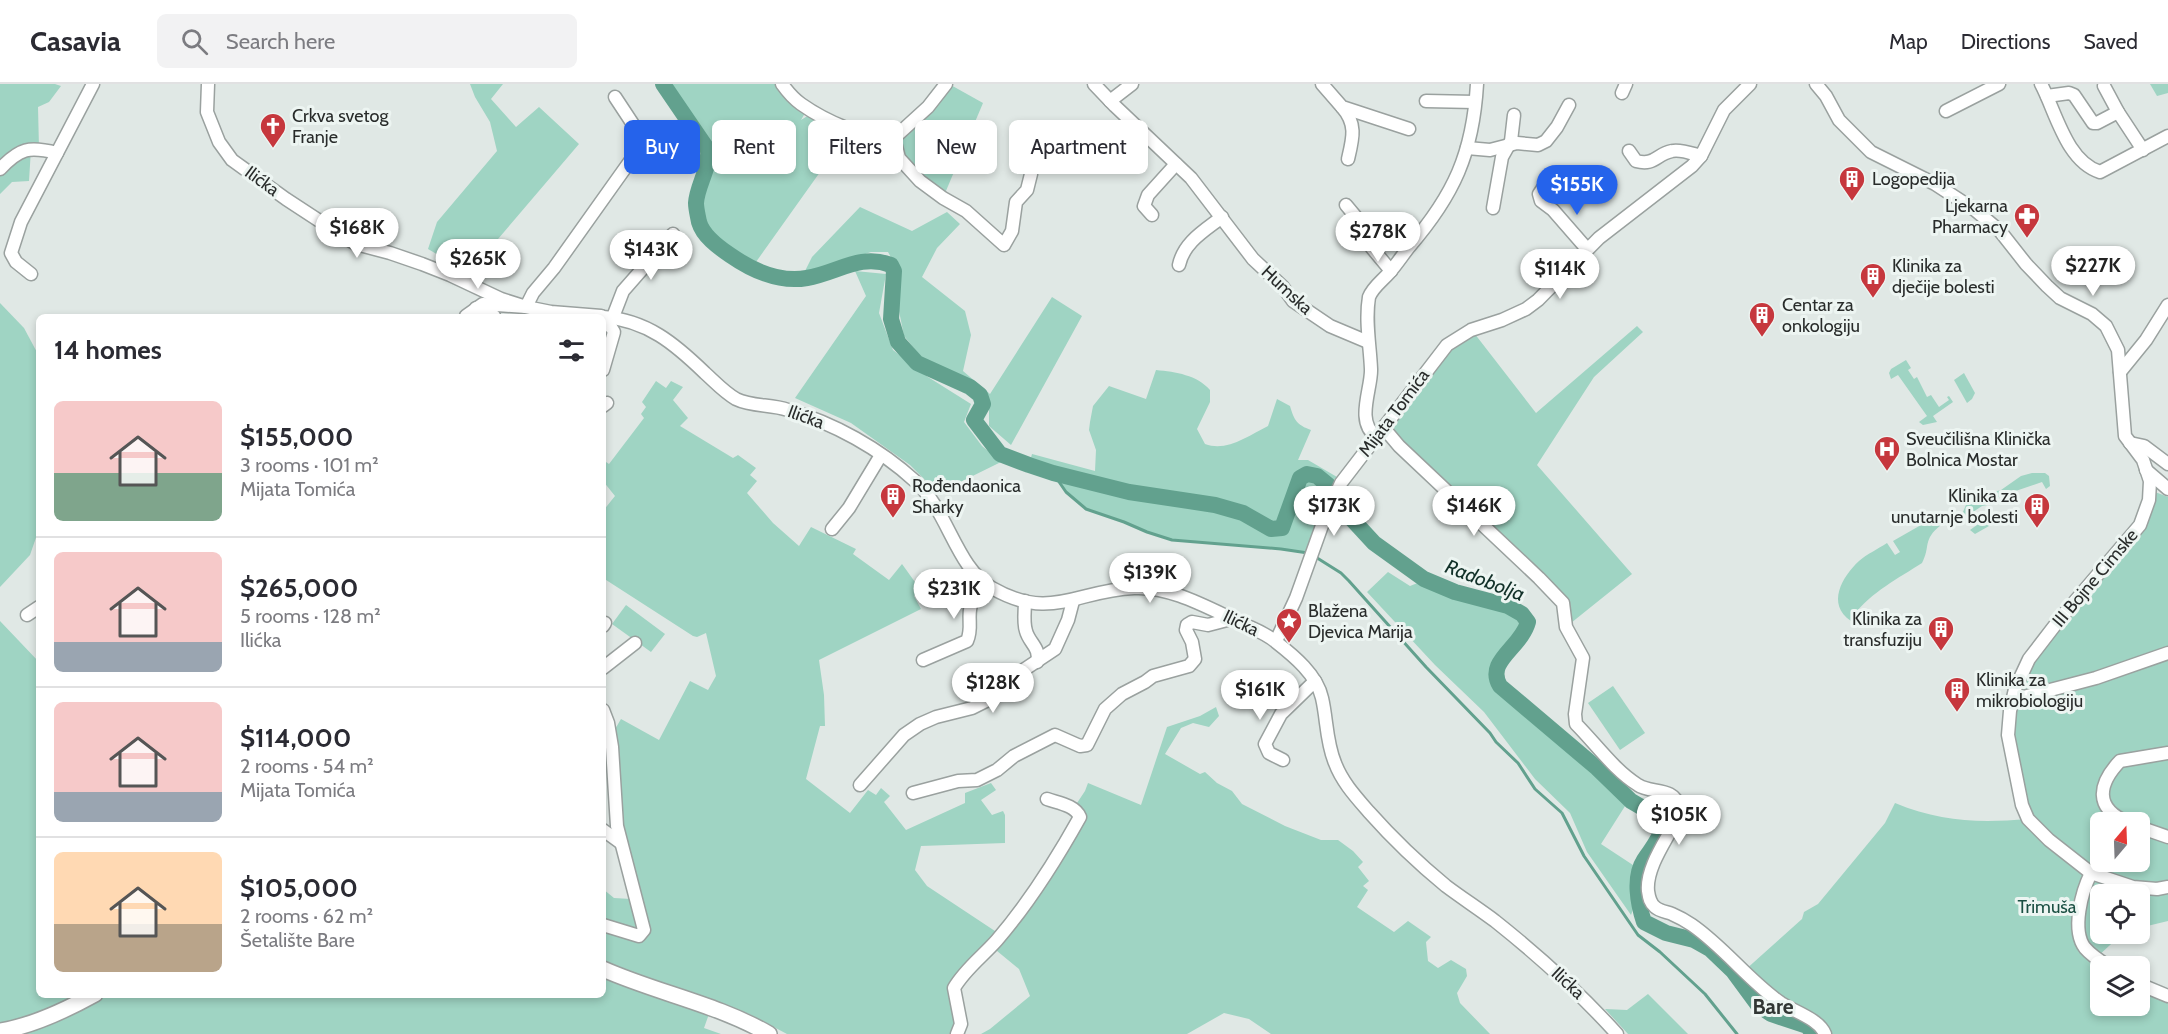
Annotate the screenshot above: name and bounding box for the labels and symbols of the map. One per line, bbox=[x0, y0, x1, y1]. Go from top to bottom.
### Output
place label: Crkva svetog Franje bbox=[292, 105, 389, 148]
church icon: Crkva svetog Franje bbox=[258, 111, 288, 149]
street label: Ilićka bbox=[240, 161, 284, 201]
building icon: Logopedija bbox=[1837, 164, 1867, 202]
pin: $155K bbox=[1535, 165, 1619, 216]
place label: Logopedija bbox=[1872, 168, 1955, 190]
place label: Ljekarna Pharmacy bbox=[1932, 195, 2008, 238]
pharmacy icon: Ljekarna Pharmacy bbox=[2012, 201, 2042, 239]
pin: $168K bbox=[315, 208, 399, 259]
pin: $278K bbox=[1336, 212, 1420, 263]
pin: $143K bbox=[609, 230, 693, 281]
pin: $265K bbox=[436, 239, 520, 290]
pin: $227K bbox=[2051, 246, 2135, 297]
pin: $114K bbox=[1518, 249, 1602, 300]
place label: Klinika za dječije bolesti bbox=[1892, 255, 1995, 298]
street label: Humska bbox=[1257, 261, 1317, 319]
building icon: Klinika za dječije bolesti bbox=[1858, 261, 1888, 299]
place label: Centar za onkologiju bbox=[1782, 294, 1860, 337]
building icon: Centar za onkologiju bbox=[1747, 300, 1777, 338]
street label: Mijata Tomića bbox=[1354, 365, 1434, 461]
street label: Ilićka bbox=[785, 400, 828, 434]
place label: Sveučilišna Klinička Bolnica Mostar bbox=[1906, 428, 2051, 471]
hospital icon: Sveučilišna Klinička Bolnica Mostar bbox=[1872, 434, 1902, 472]
place label: Rođendaonica Sharky bbox=[912, 475, 1021, 518]
building icon: Rođendaonica Sharky bbox=[878, 481, 908, 519]
place label: Klinika za unutarnje bolesti bbox=[1891, 485, 2018, 528]
pin: $173K bbox=[1292, 486, 1376, 537]
pin: $146K bbox=[1432, 486, 1516, 537]
building icon: Klinika za unutarnje bolesti bbox=[2022, 491, 2052, 529]
street label: III Bojne Cimske bbox=[2048, 525, 2142, 631]
pin: $139K bbox=[1108, 553, 1192, 604]
water label: Radobolja bbox=[1442, 554, 1528, 606]
pin: $231K bbox=[912, 569, 996, 620]
place label: Blažena Djevica Marija bbox=[1308, 600, 1413, 643]
street label: Ilićka bbox=[1219, 605, 1263, 641]
place icon: Blažena Djevica Marija bbox=[1274, 606, 1304, 644]
place label: Klinika za transfuziju bbox=[1843, 608, 1922, 651]
building icon: Klinika za transfuziju bbox=[1926, 614, 1956, 652]
pin: $128K bbox=[951, 663, 1035, 714]
place label: Klinika za mikrobiologiju bbox=[1976, 669, 2083, 712]
pin: $161K bbox=[1218, 670, 1302, 721]
building icon: Klinika za mikrobiologiju bbox=[1942, 675, 1972, 713]
pin: $105K bbox=[1637, 795, 1721, 846]
north arrow bbox=[2090, 812, 2150, 872]
park label: Trimuša bbox=[2018, 896, 2077, 918]
street label: Ilićka bbox=[1547, 962, 1589, 1004]
district label: Bare bbox=[1752, 994, 1794, 1019]

